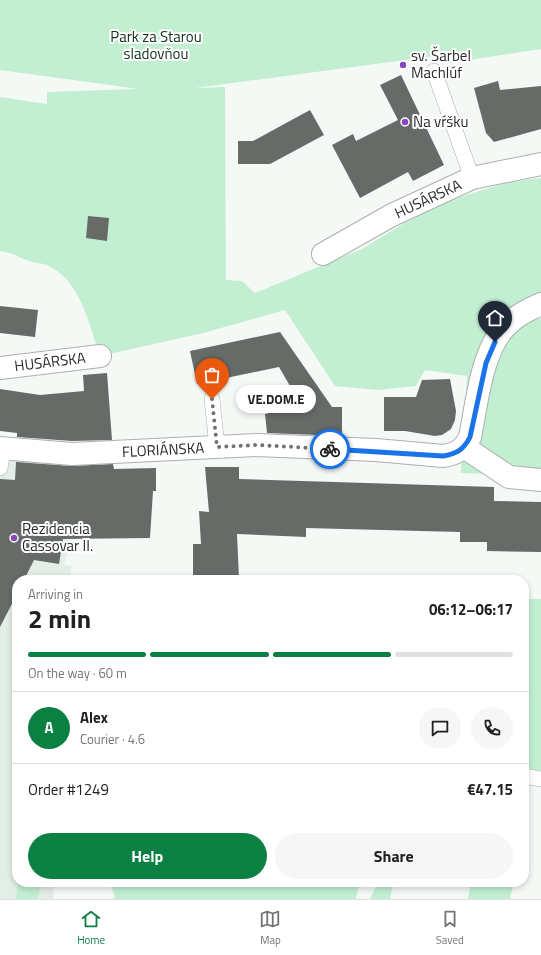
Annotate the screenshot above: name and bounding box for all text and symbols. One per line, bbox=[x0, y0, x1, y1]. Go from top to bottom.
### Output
park label: Park za Starou sladovňou bbox=[110, 25, 202, 65]
place label: sv. Šarbel Machlúf bbox=[411, 44, 471, 84]
marker: sv. Šarbel Machlúf bbox=[398, 60, 408, 70]
place label: Na vŕšku bbox=[413, 110, 469, 133]
marker: Na vŕšku bbox=[400, 117, 410, 127]
street label: HUSÁRSKA bbox=[390, 173, 465, 224]
pin bbox=[478, 301, 512, 342]
icon: home bbox=[484, 307, 506, 329]
street label: HUSÁRSKA bbox=[13, 346, 87, 377]
pin bbox=[195, 358, 229, 399]
icon: bag bbox=[201, 364, 223, 386]
callout: VE.DOM.E bbox=[236, 385, 316, 413]
text: VE.DOM.E bbox=[248, 389, 304, 409]
courier bbox=[310, 429, 350, 469]
street label: FLORIÁNSKA bbox=[121, 436, 205, 463]
icon: bike bbox=[319, 438, 341, 460]
place label: Rezidencia Cassovar II. bbox=[22, 517, 93, 557]
marker: Rezidencia Cassovar II. bbox=[9, 533, 19, 543]
text: Arriving in bbox=[28, 584, 83, 604]
text: 06:12–06:17 bbox=[429, 598, 513, 621]
text: 2 min bbox=[28, 599, 91, 638]
text: On the way · 60 m bbox=[28, 663, 127, 683]
text: Alex bbox=[80, 706, 108, 729]
button: chat bbox=[419, 707, 461, 749]
button: phone bbox=[471, 707, 513, 749]
text: A bbox=[44, 716, 54, 739]
text: Courier · 4.6 bbox=[80, 729, 145, 749]
text: Order #1249 bbox=[28, 778, 109, 801]
text: €47.15 bbox=[467, 778, 513, 801]
button: Help bbox=[28, 833, 267, 879]
button: Share bbox=[275, 833, 513, 879]
tab: Home bbox=[77, 908, 105, 948]
tab: Map bbox=[259, 908, 281, 948]
tab: Saved bbox=[436, 908, 464, 948]

